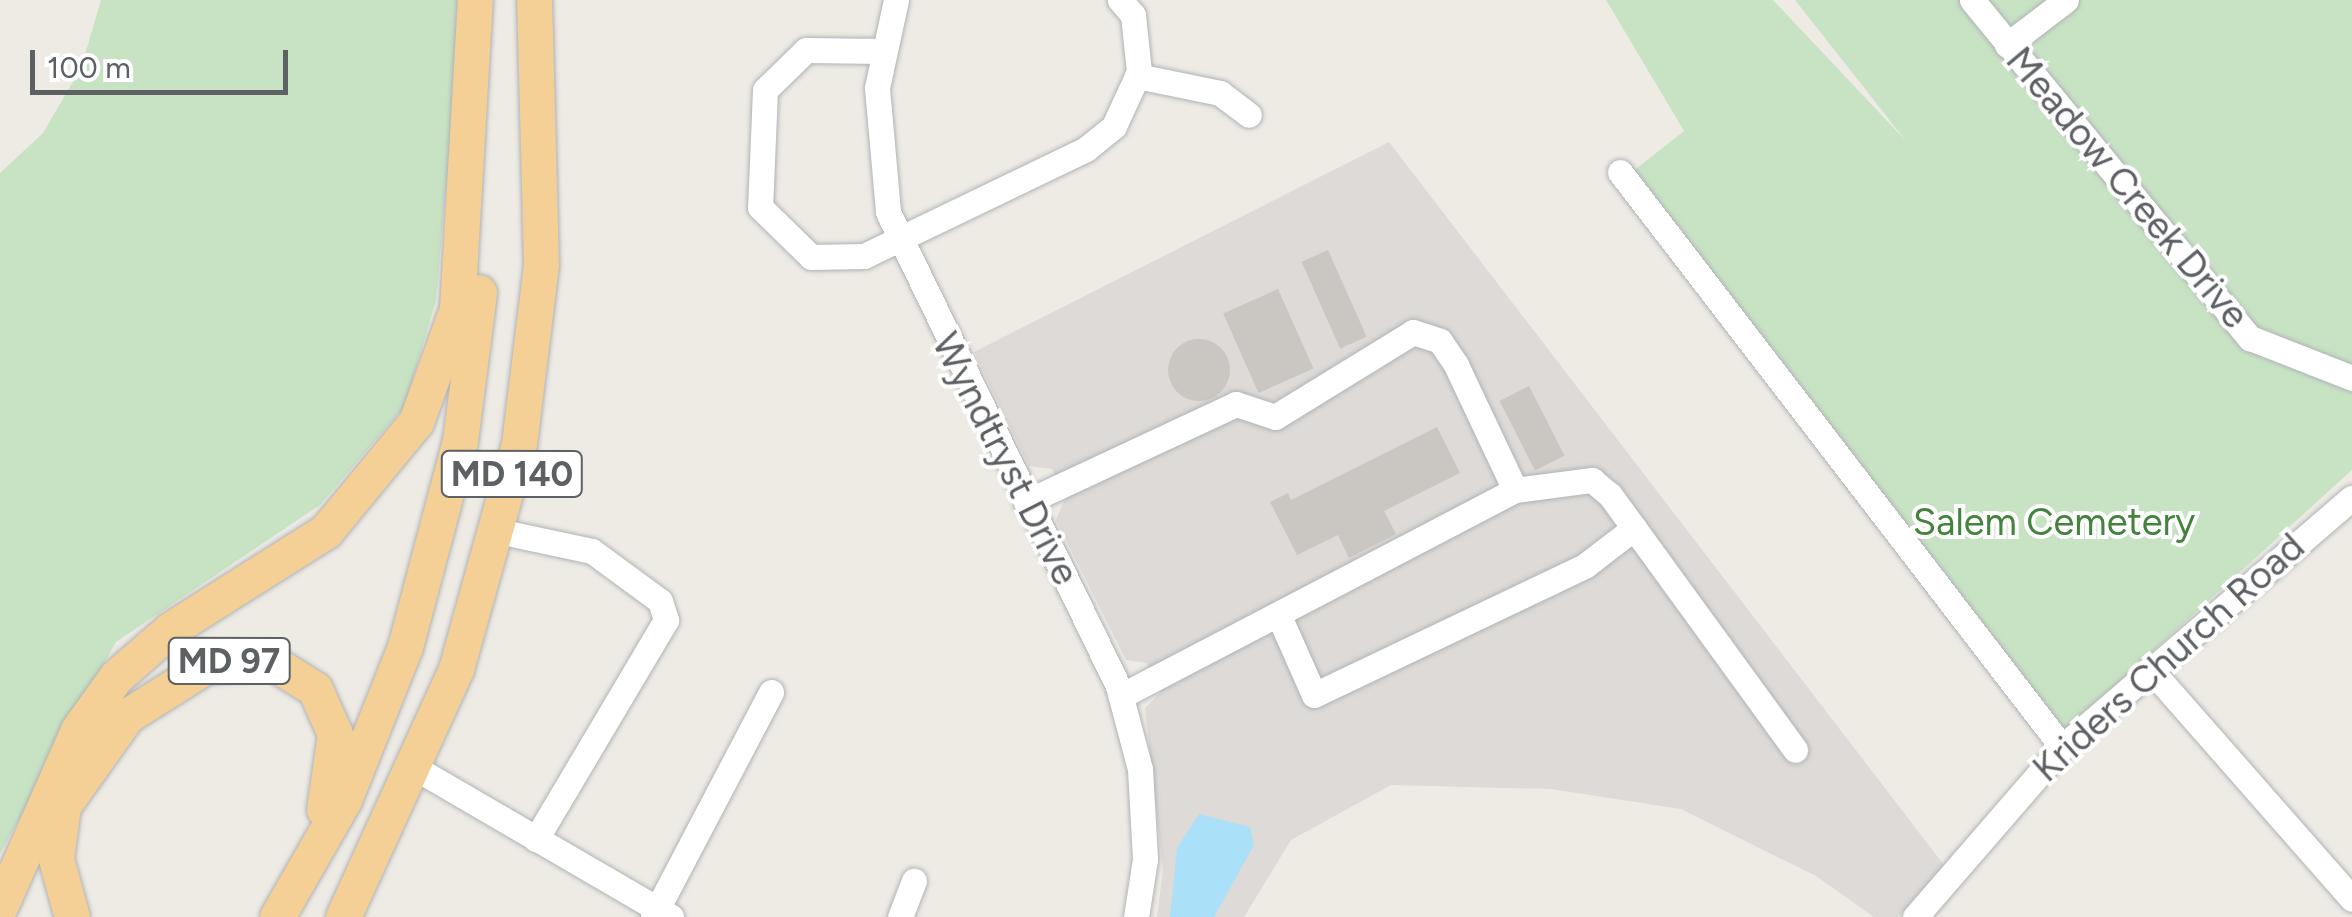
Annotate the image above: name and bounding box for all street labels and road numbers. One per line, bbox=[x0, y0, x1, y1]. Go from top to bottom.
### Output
street label: Meadow Creek Drive bbox=[1996, 38, 2258, 338]
street label: Wyndtryst Drive bbox=[922, 325, 1088, 593]
road number: MD 140 bbox=[440, 444, 584, 504]
street label: Kriders Church Road bbox=[2024, 524, 2314, 792]
road number: MD 97 bbox=[166, 631, 292, 691]

